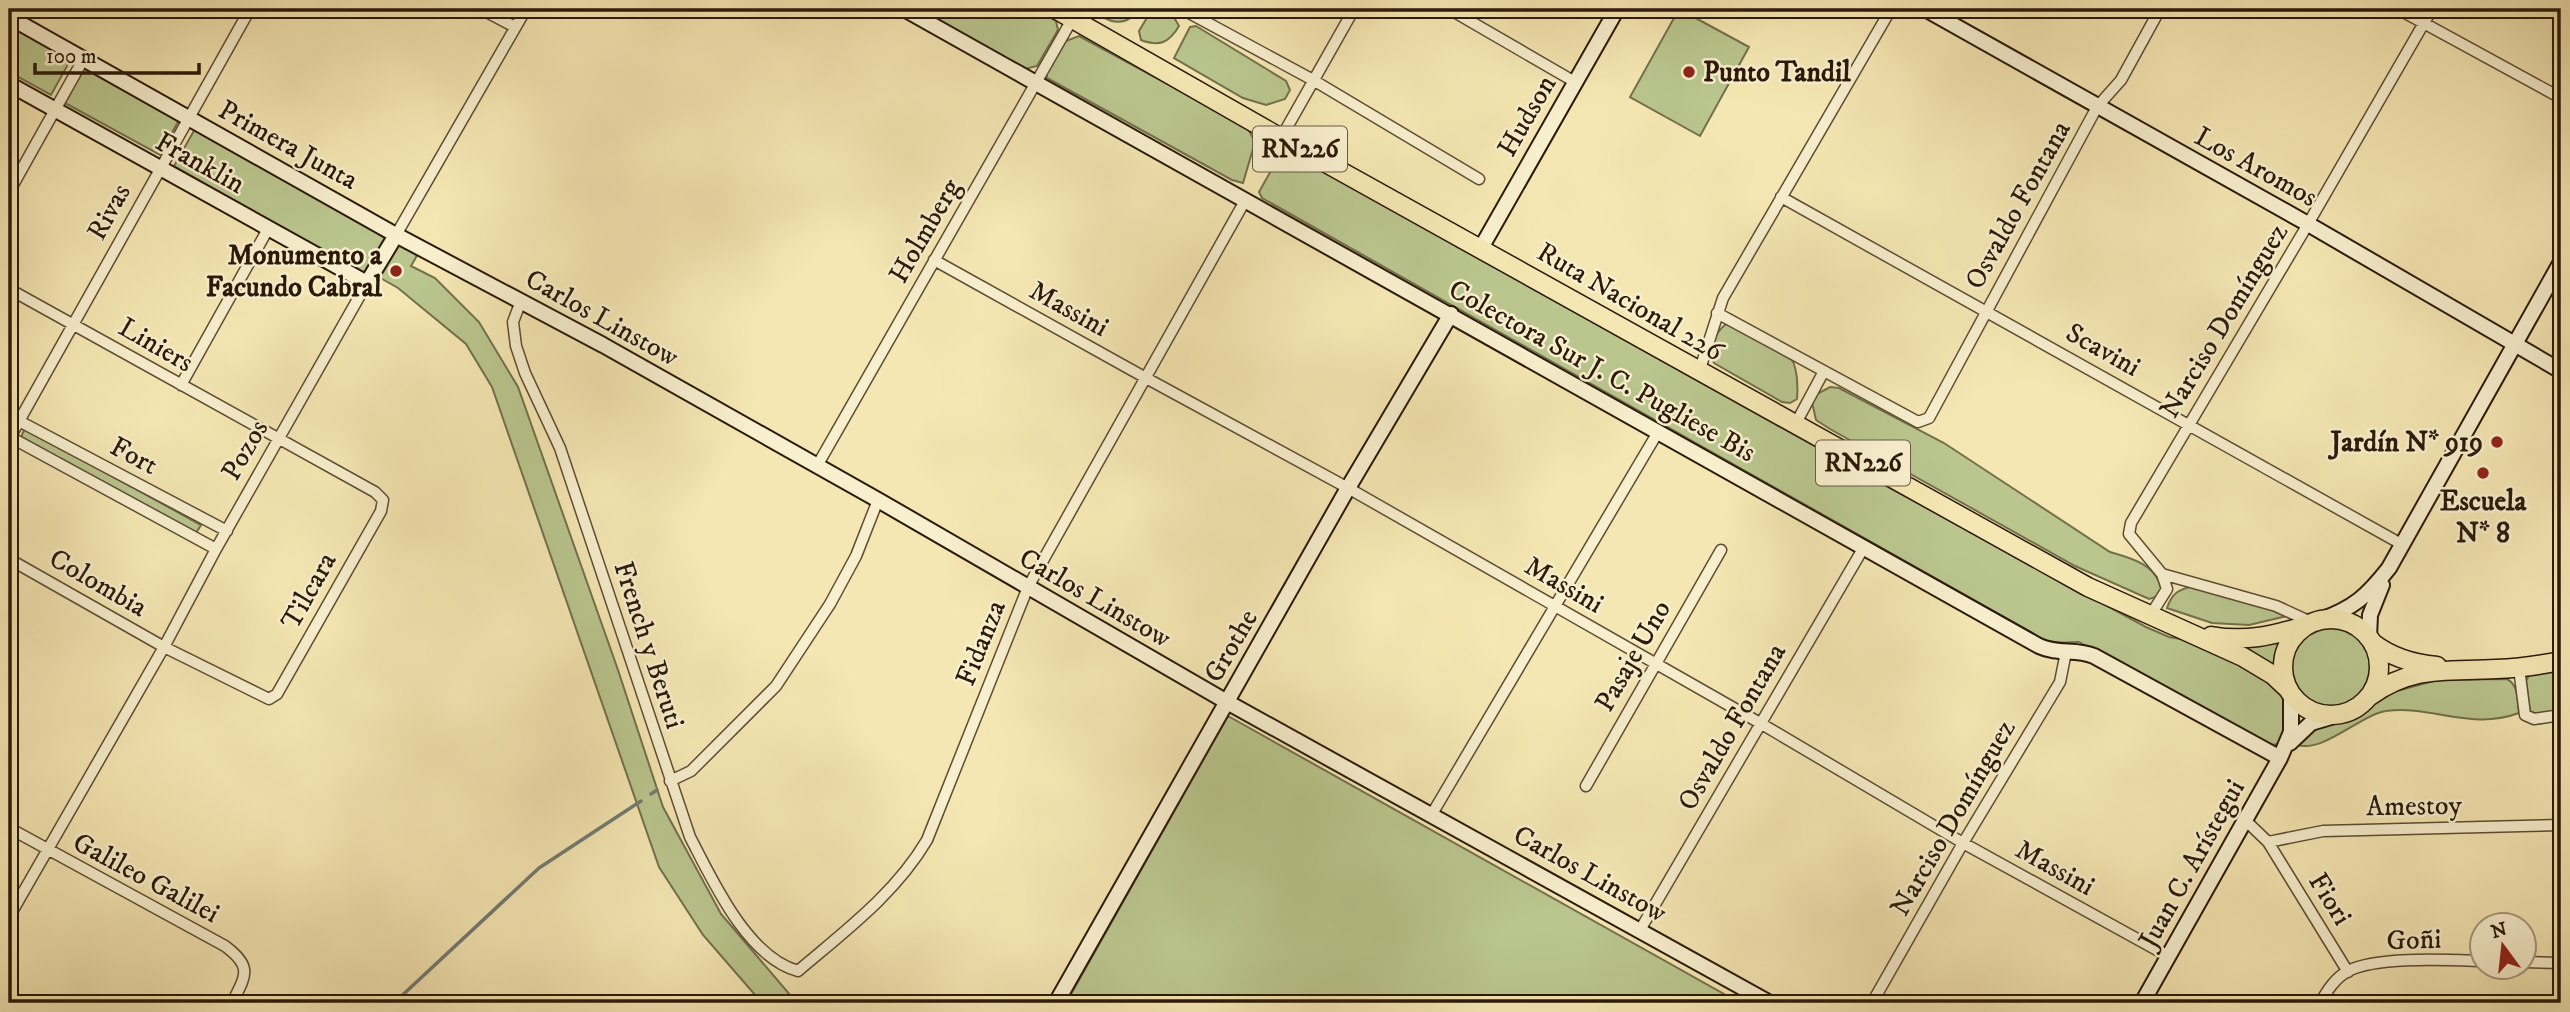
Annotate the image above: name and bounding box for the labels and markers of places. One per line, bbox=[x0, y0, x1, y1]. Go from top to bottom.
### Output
place label: Punto Tandil bbox=[1703, 55, 1851, 90]
marker: Punto Tandil bbox=[1681, 64, 1697, 80]
place label: Monumento a Facundo Cabral bbox=[206, 238, 383, 305]
marker: Monumento a Facundo Cabral bbox=[388, 263, 404, 279]
place label: Jardín N* 919 bbox=[2328, 425, 2483, 460]
marker: Jardín N* 919 bbox=[2489, 434, 2505, 450]
marker: Escuela N* 8 bbox=[2475, 465, 2491, 481]
place label: Escuela N* 8 bbox=[2440, 484, 2527, 551]

